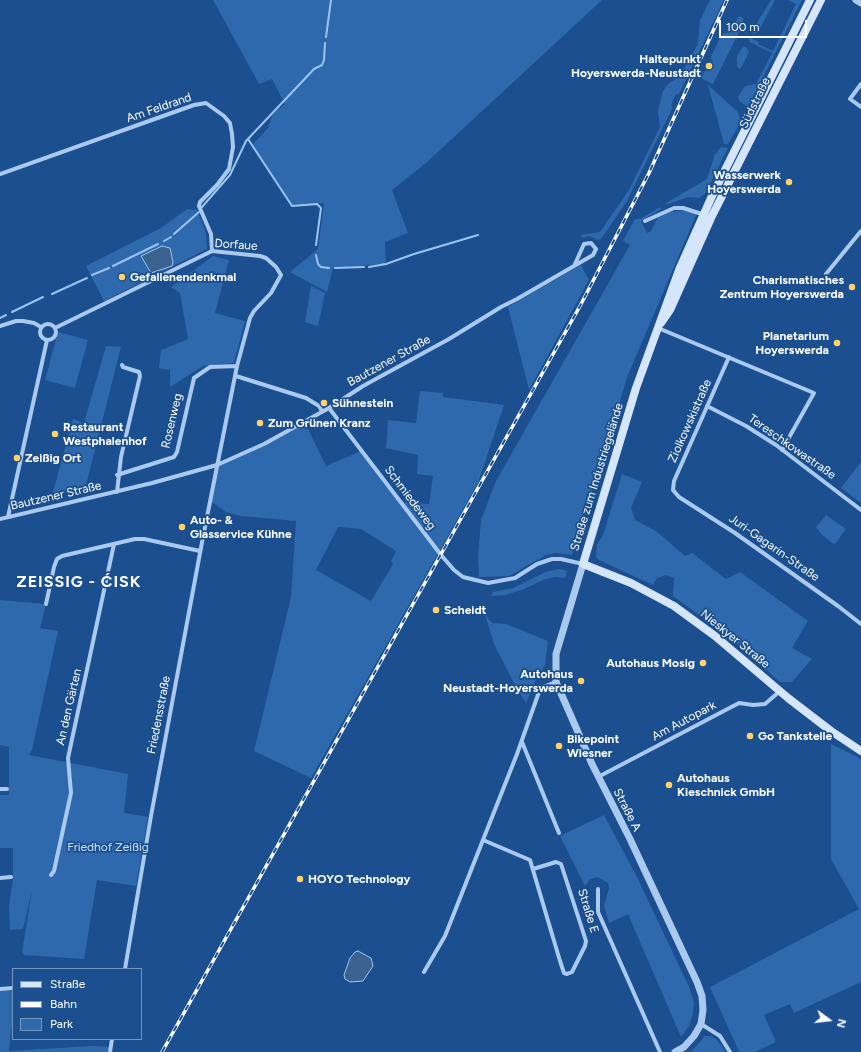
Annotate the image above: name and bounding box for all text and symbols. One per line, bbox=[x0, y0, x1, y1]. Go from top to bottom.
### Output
scale bar bbox=[721, 12, 809, 38]
text: 100 m bbox=[726, 20, 760, 34]
place label: Haltepunkt Hoyerswerda-Neustadt bbox=[571, 52, 701, 80]
marker: Haltepunkt Hoyerswerda-Neustadt bbox=[704, 61, 714, 71]
street label: Südstraße bbox=[737, 75, 773, 131]
street label: Am Feldrand bbox=[125, 90, 193, 126]
place label: Wasserwerk Hoyerswerda bbox=[707, 168, 781, 196]
marker: Wasserwerk Hoyerswerda bbox=[784, 177, 794, 187]
street label: Dorfaue bbox=[214, 236, 258, 254]
place label: Gefallenendenkmal bbox=[130, 270, 236, 284]
marker: Gefallenendenkmal bbox=[117, 272, 127, 282]
place label: Charismatisches Zentrum Hoyerswerda bbox=[720, 273, 844, 301]
marker: Charismatisches Zentrum Hoyerswerda bbox=[847, 282, 857, 292]
place label: Planetarium Hoyerswerda bbox=[755, 329, 829, 357]
street label: Bautzener Straße bbox=[345, 332, 433, 390]
marker: Planetarium Hoyerswerda bbox=[832, 338, 842, 348]
street label: Ziolkowskistraße bbox=[665, 377, 715, 465]
street label: Rosenweg bbox=[159, 392, 185, 450]
place label: Sühnestein bbox=[332, 396, 393, 410]
marker: Sühnestein bbox=[319, 398, 329, 408]
street label: Straße zum Industriegelände bbox=[568, 401, 626, 553]
street label: Tereschkowastraße bbox=[746, 411, 838, 483]
place label: Zum Grünen Kranz bbox=[268, 416, 371, 430]
marker: Zum Grünen Kranz bbox=[255, 418, 265, 428]
place label: Restaurant Westphalenhof bbox=[63, 420, 147, 448]
marker: Restaurant Westphalenhof bbox=[50, 429, 60, 439]
place label: Zeißig Ort bbox=[25, 451, 81, 465]
marker: Zeißig Ort bbox=[12, 453, 22, 463]
street label: Schmiedeweg bbox=[381, 463, 439, 533]
street label: Bautzener Straße bbox=[9, 479, 103, 513]
street label: Juri-Gagarin-Straße bbox=[726, 511, 822, 585]
place label: Auto- & Glasservice Kühne bbox=[190, 513, 292, 541]
marker: Auto- & Glasservice Kühne bbox=[177, 522, 187, 532]
district label: ZEISSIG - ĆISK bbox=[17, 572, 141, 592]
place label: Scheidt bbox=[444, 603, 486, 617]
marker: Scheidt bbox=[431, 605, 441, 615]
street label: Nieskyer Straße bbox=[697, 607, 773, 671]
place label: Autohaus Mosig bbox=[606, 656, 695, 670]
marker: Autohaus Mosig bbox=[698, 658, 708, 668]
street label: An den Gärten bbox=[53, 667, 85, 747]
place label: Autohaus Neustadt-Hoyerswerda bbox=[443, 667, 573, 695]
street label: Friedensstraße bbox=[144, 675, 174, 755]
marker: Autohaus Neustadt-Hoyerswerda bbox=[576, 676, 586, 686]
street label: Am Autopark bbox=[649, 698, 719, 744]
place label: Go Tankstelle bbox=[758, 729, 832, 743]
marker: Go Tankstelle bbox=[745, 731, 755, 741]
place label: Bikepoint Wiesner bbox=[567, 732, 619, 760]
marker: Bikepoint Wiesner bbox=[554, 741, 564, 751]
place label: Autohaus Kieschnick GmbH bbox=[677, 771, 775, 799]
marker: Autohaus Kieschnick GmbH bbox=[664, 780, 674, 790]
street label: Straße A bbox=[610, 786, 644, 834]
park label: Friedhof Zeißig bbox=[67, 840, 149, 854]
place label: HOYO Technology bbox=[308, 872, 410, 886]
marker: HOYO Technology bbox=[295, 874, 305, 884]
street label: Straße E bbox=[574, 887, 602, 935]
legend bbox=[12, 968, 142, 1040]
text: Straße bbox=[50, 977, 85, 991]
text: Bahn bbox=[50, 997, 77, 1011]
north arrow bbox=[809, 1000, 849, 1040]
text: Park bbox=[50, 1017, 73, 1031]
text: N bbox=[834, 1017, 848, 1029]

